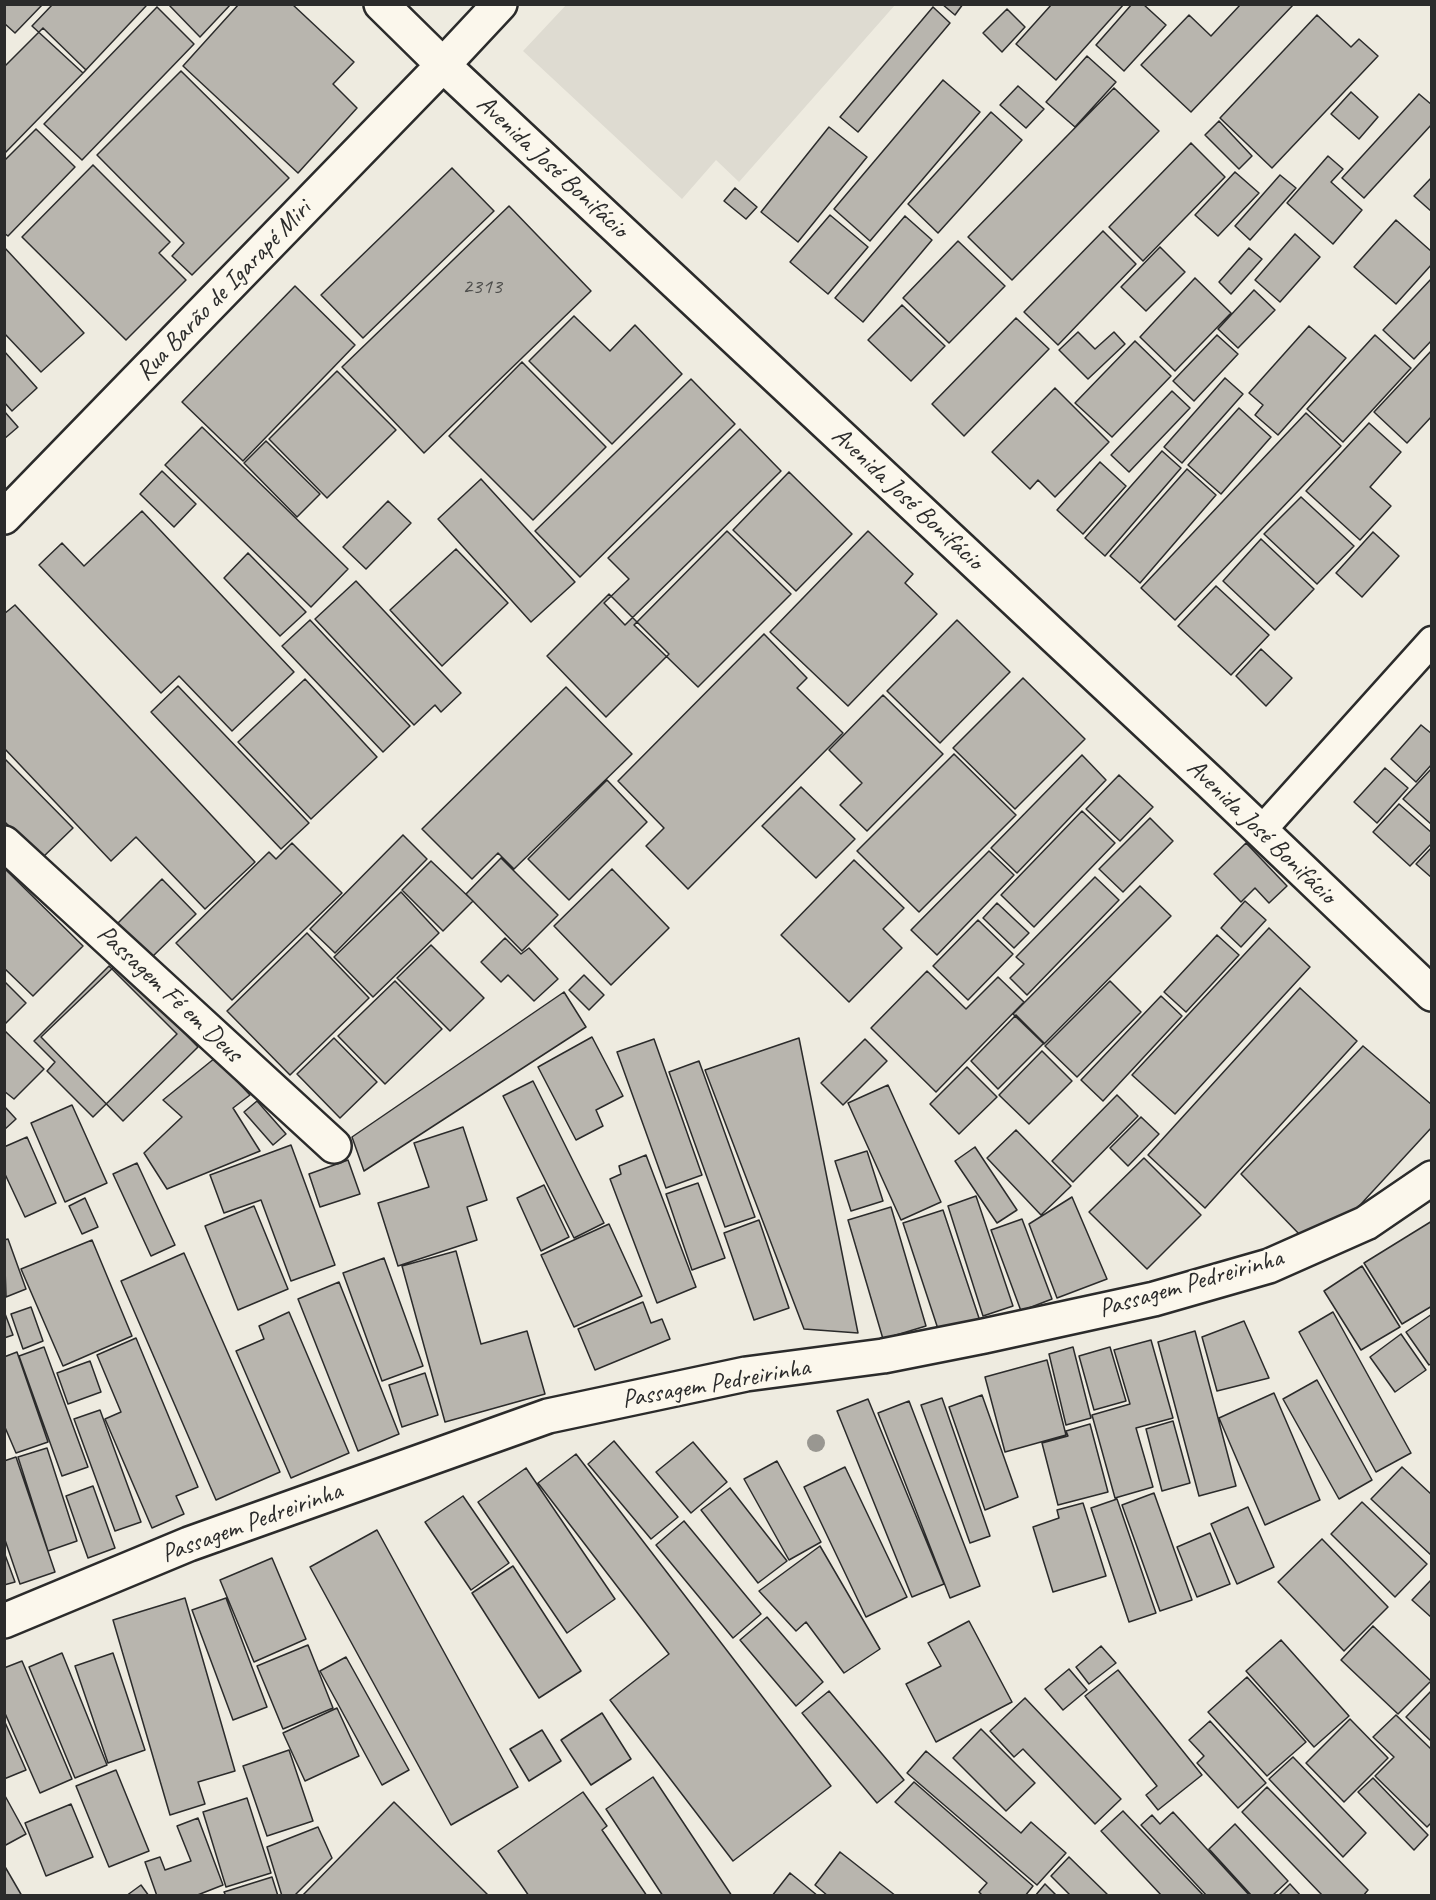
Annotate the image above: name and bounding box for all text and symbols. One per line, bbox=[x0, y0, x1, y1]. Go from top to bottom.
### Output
street label: Avenida José Bonifácio bbox=[470, 89, 634, 245]
street label: Rua Barão de Igarapé Miri bbox=[130, 194, 318, 388]
house number: 2313 bbox=[462, 274, 502, 300]
street label: Avenida José Bonifácio bbox=[825, 421, 989, 577]
street label: Avenida José Bonifácio bbox=[1180, 753, 1342, 911]
street label: Passagem Fé em Deus bbox=[90, 919, 248, 1069]
street label: Passagem Pedreirinha bbox=[1095, 1243, 1287, 1325]
street label: Passagem Pedreirinha bbox=[620, 1352, 812, 1416]
street label: Passagem Pedreirinha bbox=[157, 1476, 347, 1570]

